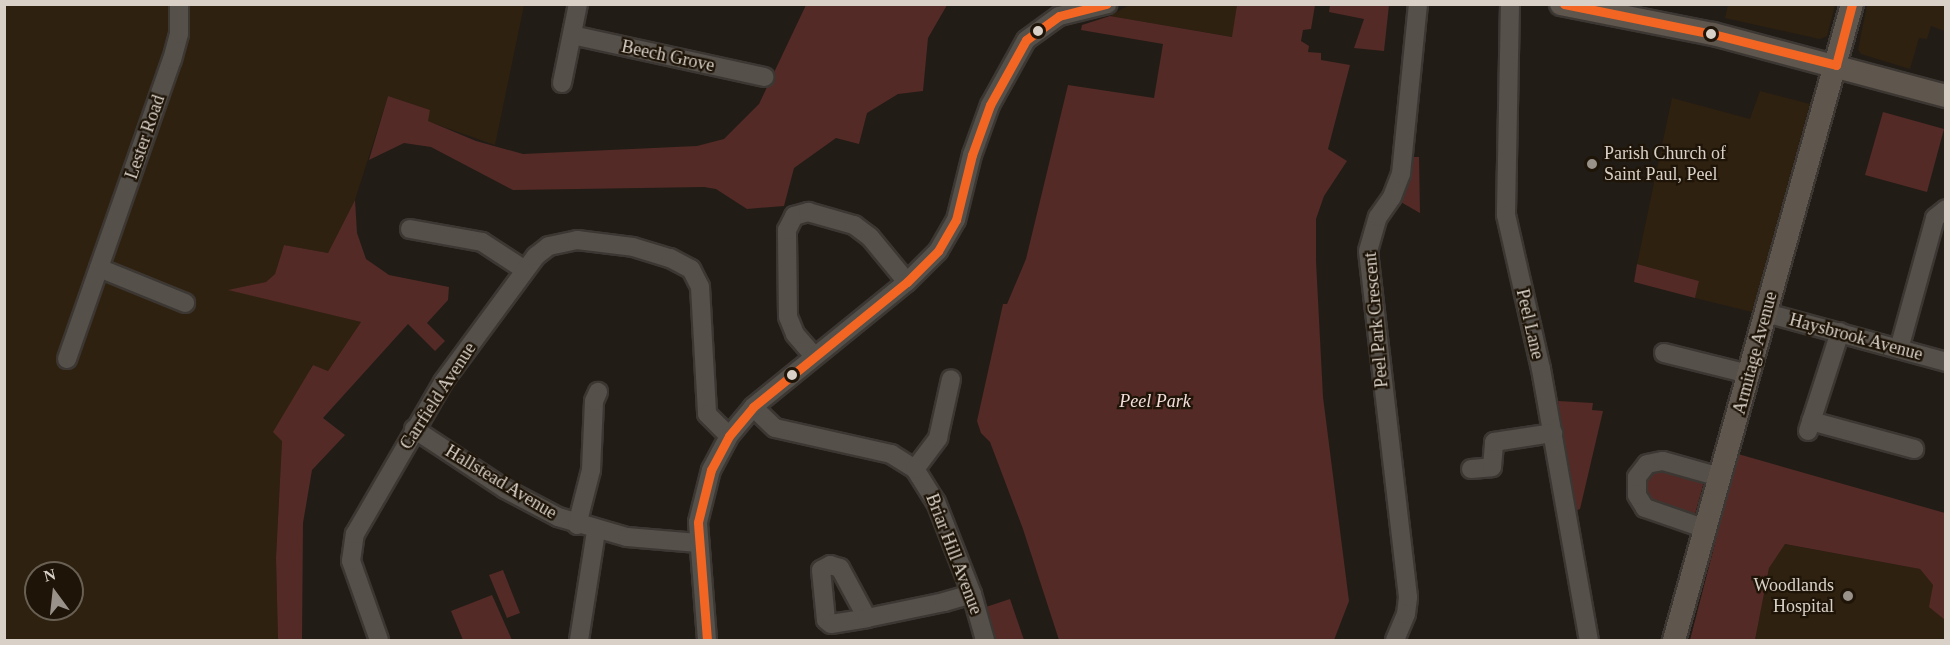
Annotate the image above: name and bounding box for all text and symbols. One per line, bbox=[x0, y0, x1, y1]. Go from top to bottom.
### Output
unlabelled marker bbox=[1032, 25, 1044, 37]
unlabelled marker bbox=[1705, 28, 1717, 40]
street label: Beech Grove bbox=[620, 36, 716, 76]
street label: Lester Road bbox=[121, 92, 169, 182]
place label: Parish Church of Saint Paul, Peel bbox=[1604, 143, 1726, 186]
marker: Parish Church of Saint Paul, Peel bbox=[1585, 157, 1599, 171]
street label: Peel Park Crescent bbox=[1359, 251, 1393, 389]
street label: Peel Lane bbox=[1511, 287, 1549, 361]
street label: Armitage Avenue bbox=[1728, 289, 1782, 417]
street label: Haysbrook Avenue bbox=[1786, 309, 1926, 365]
street label: Carrfield Avenue bbox=[395, 338, 481, 454]
unlabelled marker bbox=[786, 369, 798, 381]
park label: Peel Park bbox=[1119, 390, 1191, 412]
street label: Hallstead Avenue bbox=[441, 440, 561, 524]
street label: Briar Hill Avenue bbox=[921, 490, 987, 618]
north arrow bbox=[24, 561, 84, 621]
text: N bbox=[42, 565, 58, 585]
place label: Woodlands Hospital bbox=[1753, 575, 1834, 618]
marker: Woodlands Hospital bbox=[1839, 587, 1857, 605]

